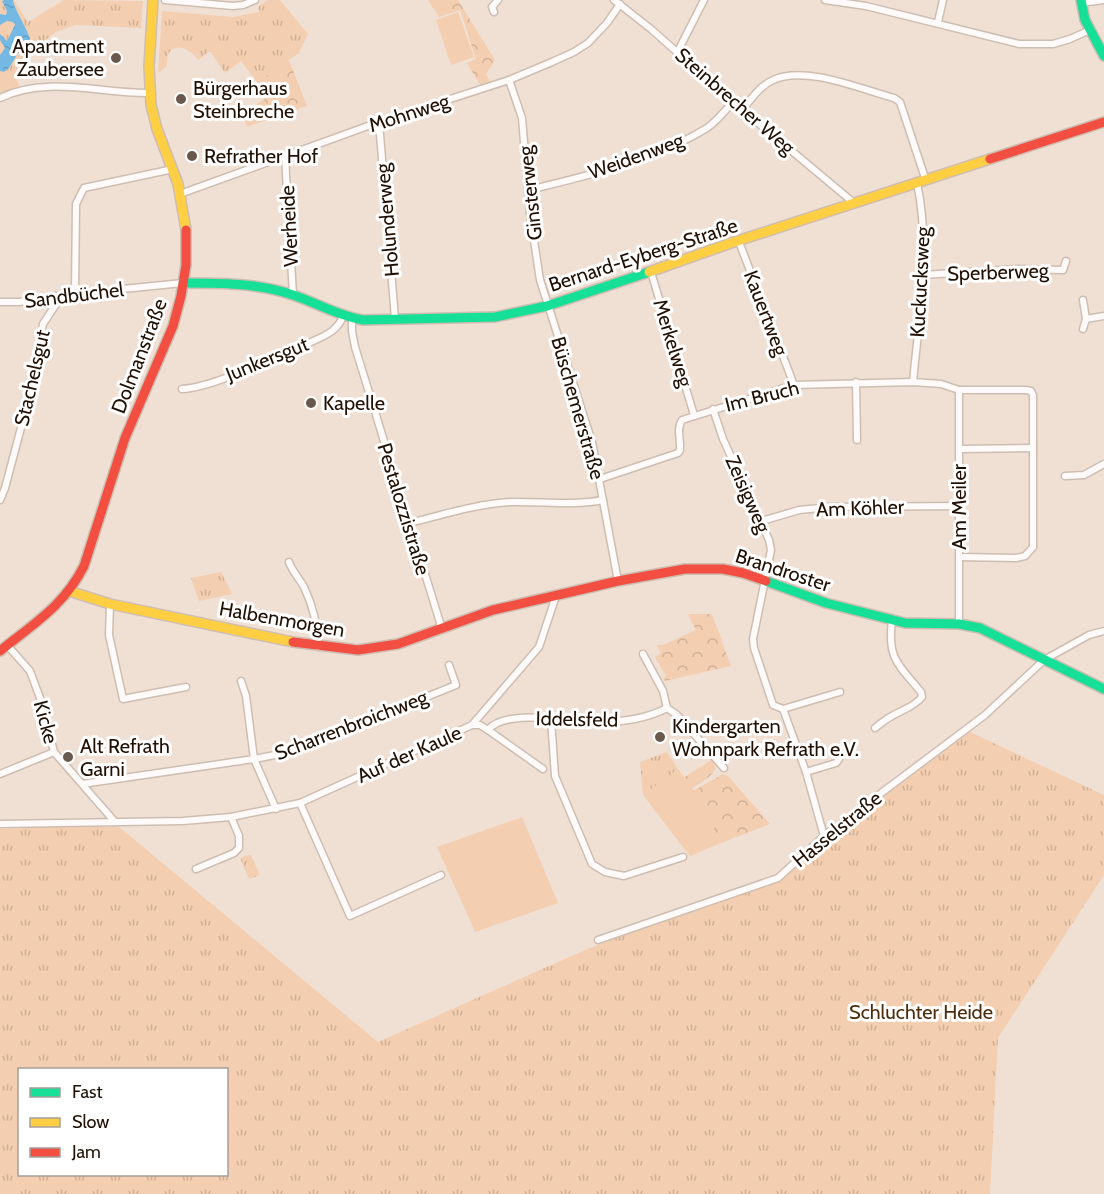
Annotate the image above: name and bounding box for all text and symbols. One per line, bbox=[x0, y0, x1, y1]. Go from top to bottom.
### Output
place label: Apartment Zaubersee bbox=[12, 34, 104, 81]
street label: Steinbrecher Weg bbox=[670, 43, 800, 160]
marker: Apartment Zaubersee bbox=[109, 51, 123, 65]
place label: Bürgerhaus Steinbreche bbox=[193, 76, 294, 123]
street label: Mohnweg bbox=[366, 88, 453, 137]
marker: Bürgerhaus Steinbreche bbox=[174, 92, 188, 106]
street label: Weidenweg bbox=[585, 127, 688, 184]
place label: Refrather Hof bbox=[204, 144, 318, 168]
street label: Ginsterweg bbox=[513, 144, 547, 241]
marker: Refrather Hof bbox=[185, 149, 199, 163]
street label: Holunderweg bbox=[370, 161, 404, 278]
street label: Werheide bbox=[275, 185, 303, 267]
street label: Bernard-Eyberg-Straße bbox=[546, 213, 740, 297]
street label: Kuckucksweg bbox=[905, 225, 935, 338]
street label: Sperberweg bbox=[947, 258, 1050, 286]
street label: Kauertweg bbox=[739, 267, 794, 360]
street label: Sandbüchel bbox=[23, 277, 125, 313]
street label: Dolmanstraße bbox=[106, 295, 172, 417]
street label: Merkelweg bbox=[648, 296, 698, 391]
street label: Stachelsgut bbox=[9, 327, 55, 428]
street label: Junkersgut bbox=[221, 331, 312, 387]
street label: Büschemerstraße bbox=[546, 334, 610, 482]
street label: Im Bruch bbox=[722, 375, 802, 417]
place label: Kapelle bbox=[323, 391, 385, 415]
marker: Kapelle bbox=[304, 396, 318, 410]
street label: Pestalozzistraße bbox=[372, 440, 436, 578]
street label: Zeisigweg bbox=[720, 452, 776, 537]
street label: Am Meiler bbox=[947, 463, 971, 550]
street label: Am Köhler bbox=[816, 494, 905, 522]
street label: Brandroster bbox=[732, 543, 834, 597]
street label: Halbenmorgen bbox=[217, 596, 347, 642]
street label: Scharrenbroichweg bbox=[271, 684, 432, 765]
street label: Kicke bbox=[29, 698, 63, 746]
street label: Iddelsfeld bbox=[535, 706, 619, 732]
place label: Kindergarten Wohnpark Refrath e.V. bbox=[672, 714, 859, 761]
street label: Auf der Kaule bbox=[353, 720, 465, 788]
marker: Kindergarten Wohnpark Refrath e.V. bbox=[653, 730, 667, 744]
place label: Alt Refrath Garni bbox=[80, 734, 170, 781]
marker: Alt Refrath Garni bbox=[61, 750, 75, 764]
street label: Hasselstraße bbox=[788, 786, 886, 872]
park label: Schluchter Heide bbox=[849, 1000, 993, 1024]
legend bbox=[18, 1068, 228, 1176]
text: Fast bbox=[72, 1081, 103, 1103]
text: Slow bbox=[72, 1111, 109, 1133]
text: Jam bbox=[71, 1141, 101, 1163]

